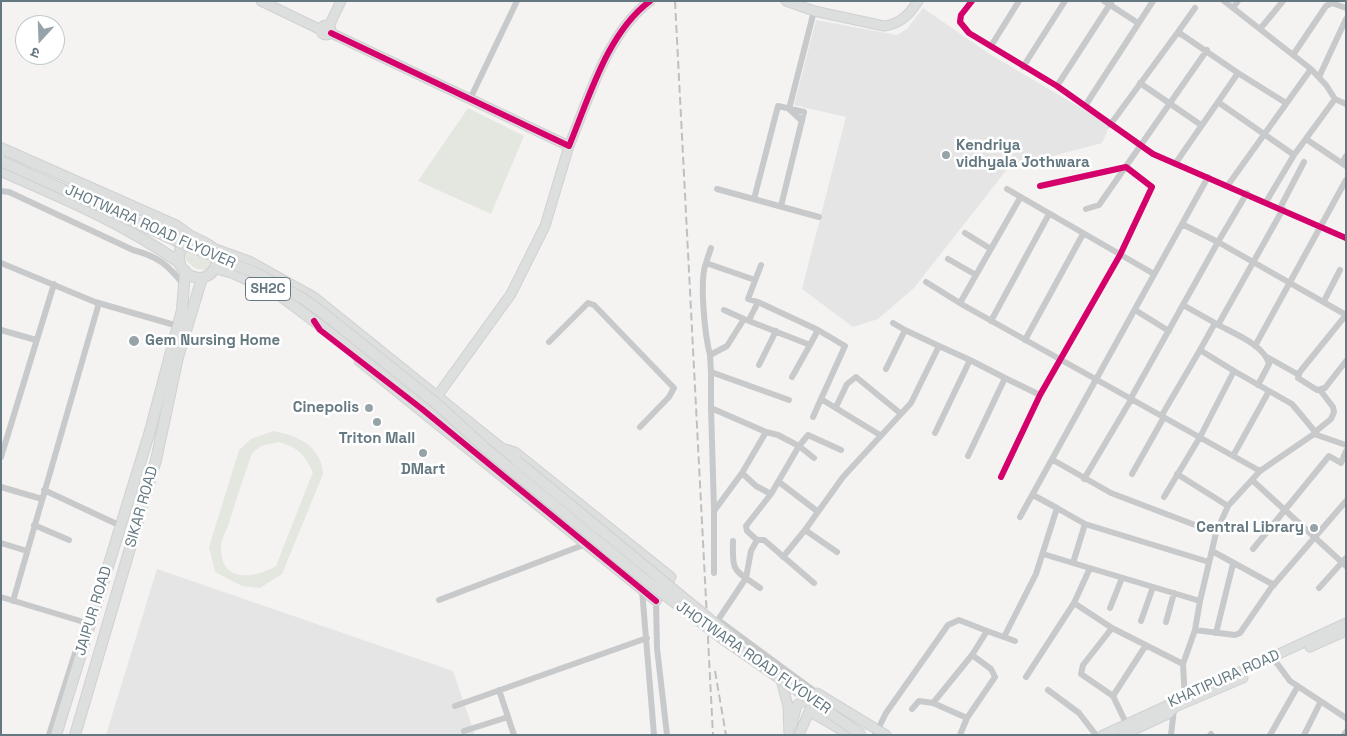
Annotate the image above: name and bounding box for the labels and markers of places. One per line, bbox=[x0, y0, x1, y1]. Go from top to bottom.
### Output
place label: Kendriya vidhyala Jothwara bbox=[956, 137, 1090, 172]
marker: Kendriya vidhyala Jothwara bbox=[940, 149, 952, 161]
place label: Gem Nursing Home bbox=[145, 332, 280, 350]
marker: Gem Nursing Home bbox=[127, 334, 141, 348]
place label: Cinepolis bbox=[293, 399, 359, 417]
marker: Cinepolis bbox=[363, 402, 375, 414]
marker: Triton Mall bbox=[371, 416, 383, 428]
place label: Triton Mall bbox=[339, 430, 415, 448]
marker: DMart bbox=[417, 447, 429, 459]
place label: DMart bbox=[401, 461, 445, 479]
place label: Central Library bbox=[1196, 519, 1304, 537]
marker: Central Library bbox=[1308, 522, 1320, 534]

